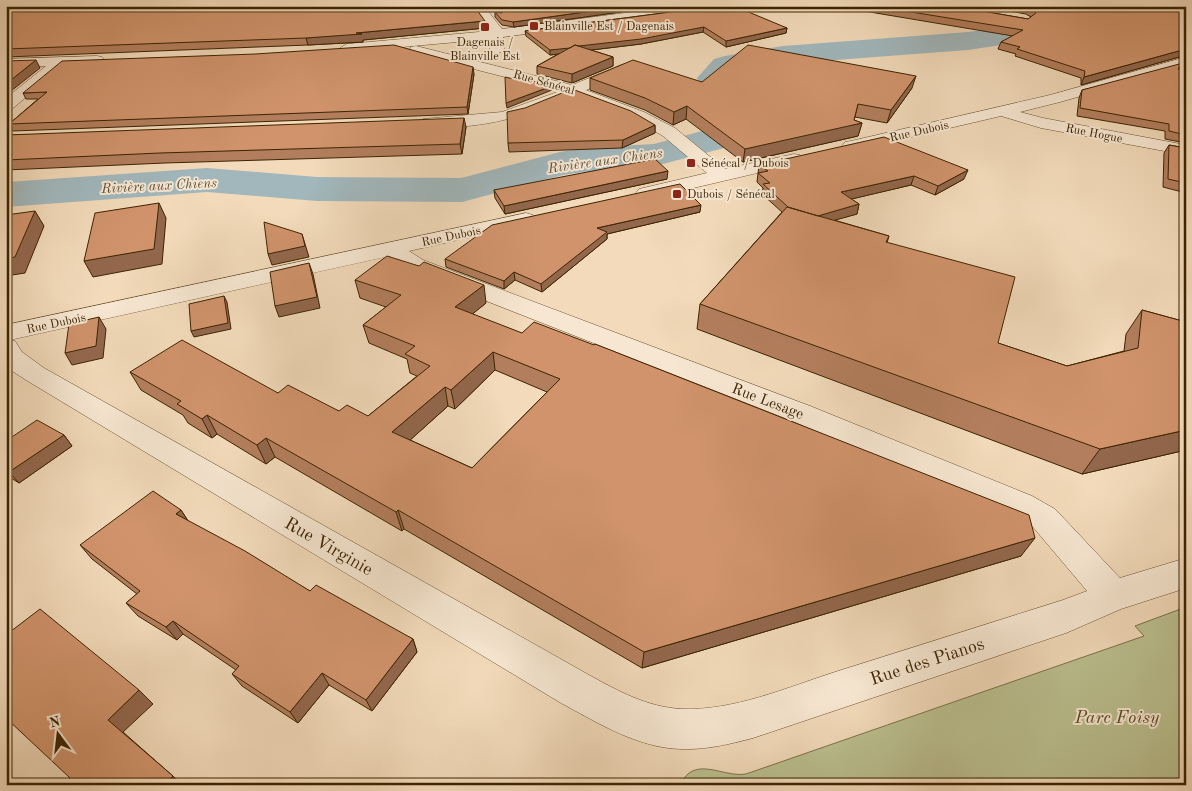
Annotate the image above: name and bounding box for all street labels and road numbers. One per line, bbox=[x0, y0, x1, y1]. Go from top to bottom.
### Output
street label: Rue Sénécal bbox=[512, 68, 576, 97]
street label: Rue Dubois bbox=[889, 119, 950, 145]
street label: Rue Hogue bbox=[1064, 123, 1124, 145]
street label: Rue Dubois bbox=[421, 225, 482, 249]
street label: Rue Dubois bbox=[26, 312, 87, 336]
street label: Rue Lesage bbox=[729, 382, 806, 423]
street label: Rue Virginie bbox=[281, 514, 376, 579]
street label: Rue des Pianos bbox=[868, 635, 987, 689]

